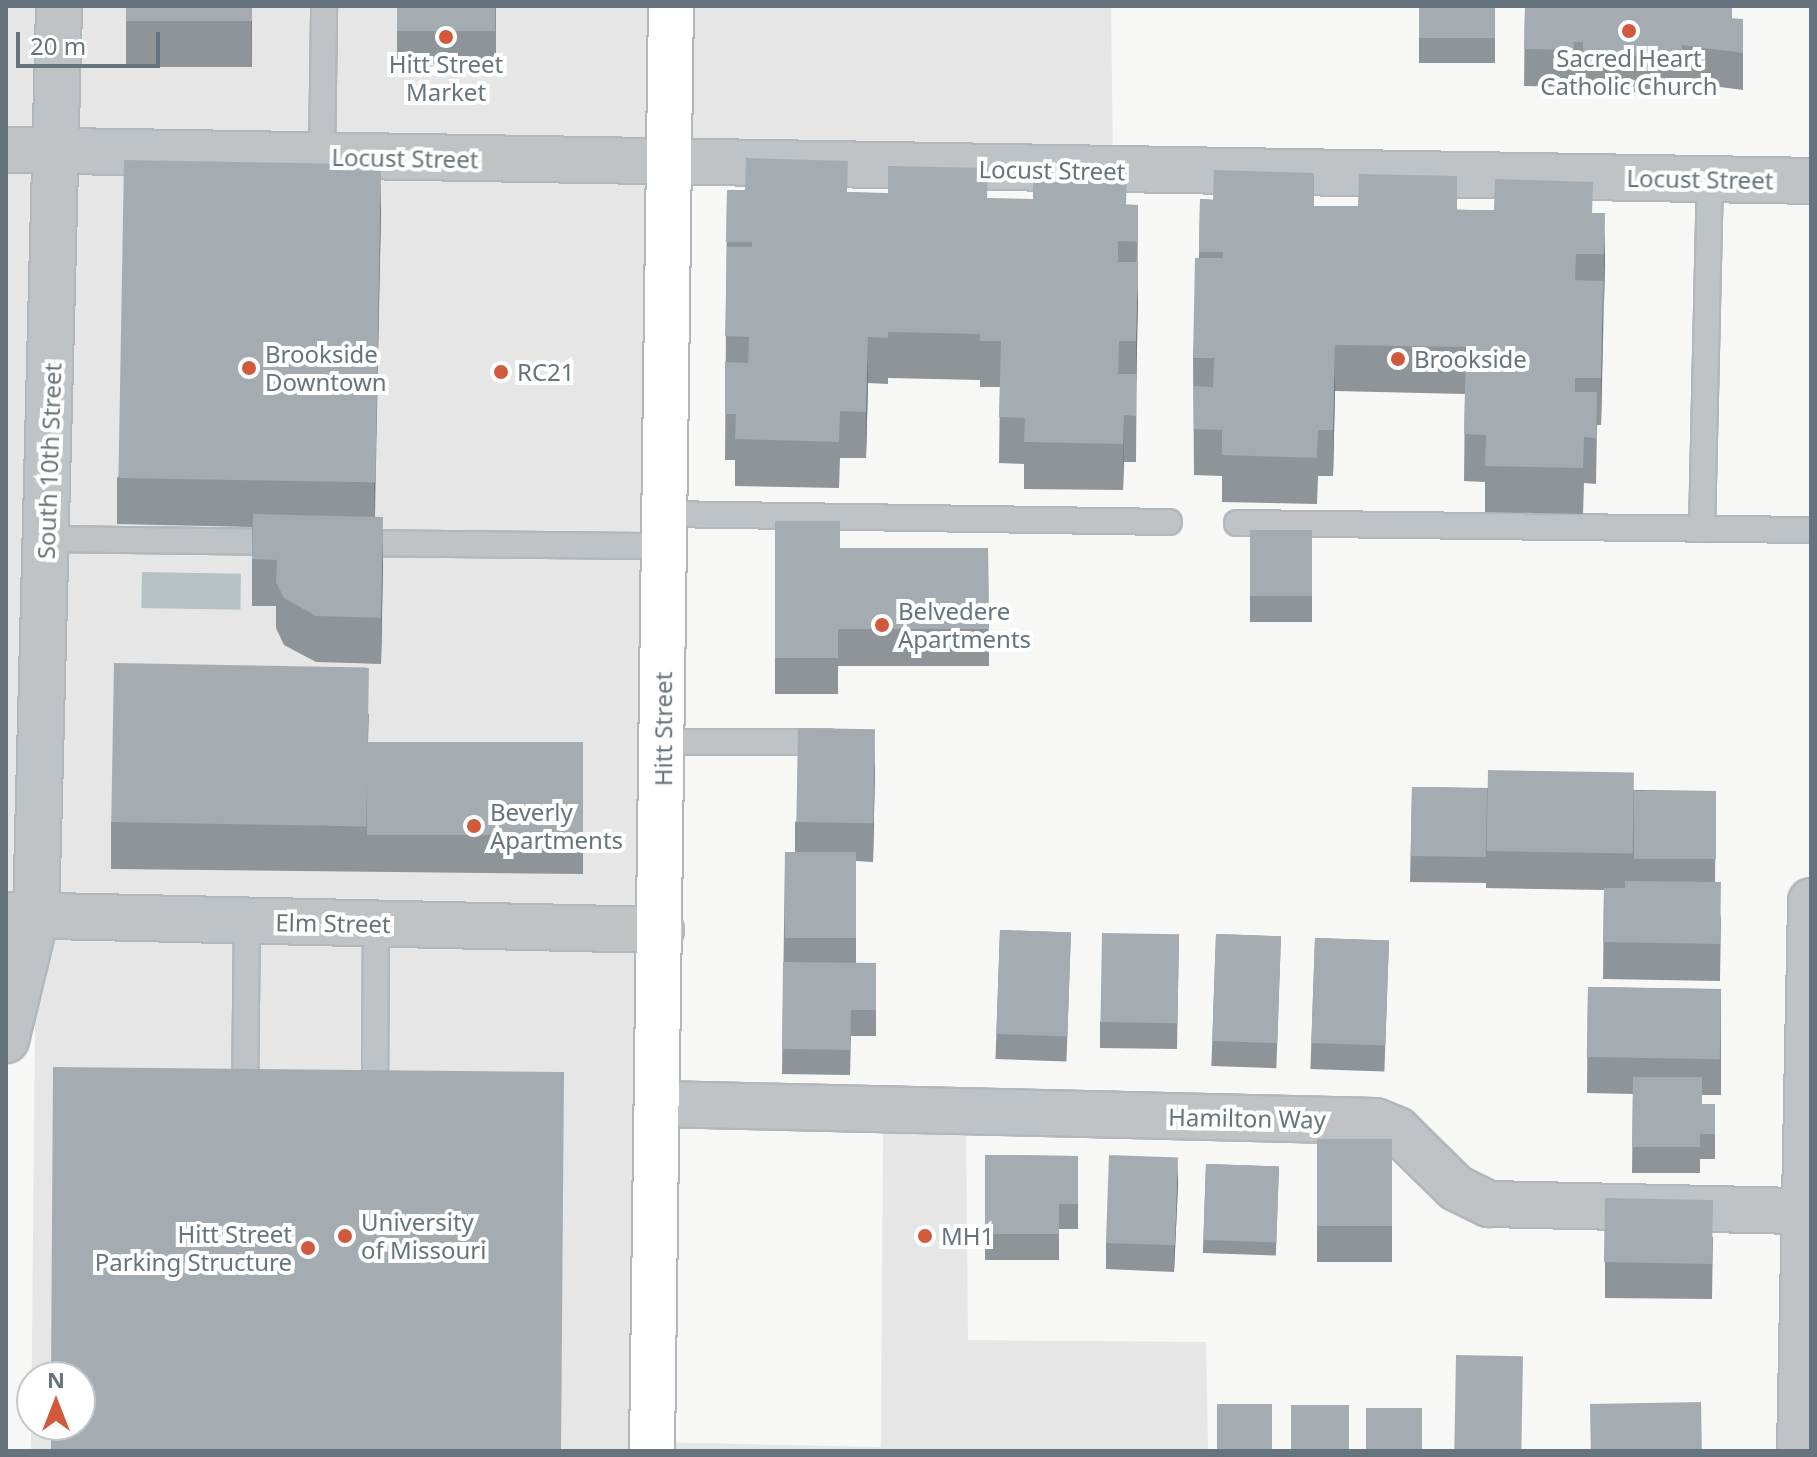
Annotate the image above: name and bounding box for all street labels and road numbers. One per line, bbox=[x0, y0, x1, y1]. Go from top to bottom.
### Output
street label: Locust Street bbox=[331, 142, 479, 174]
street label: Locust Street bbox=[978, 154, 1126, 186]
street label: Locust Street bbox=[1626, 163, 1774, 195]
street label: South 10th Street bbox=[31, 362, 67, 560]
street label: Hitt Street bbox=[649, 672, 677, 786]
street label: Elm Street bbox=[275, 908, 391, 938]
street label: Hamilton Way bbox=[1168, 1102, 1326, 1134]

